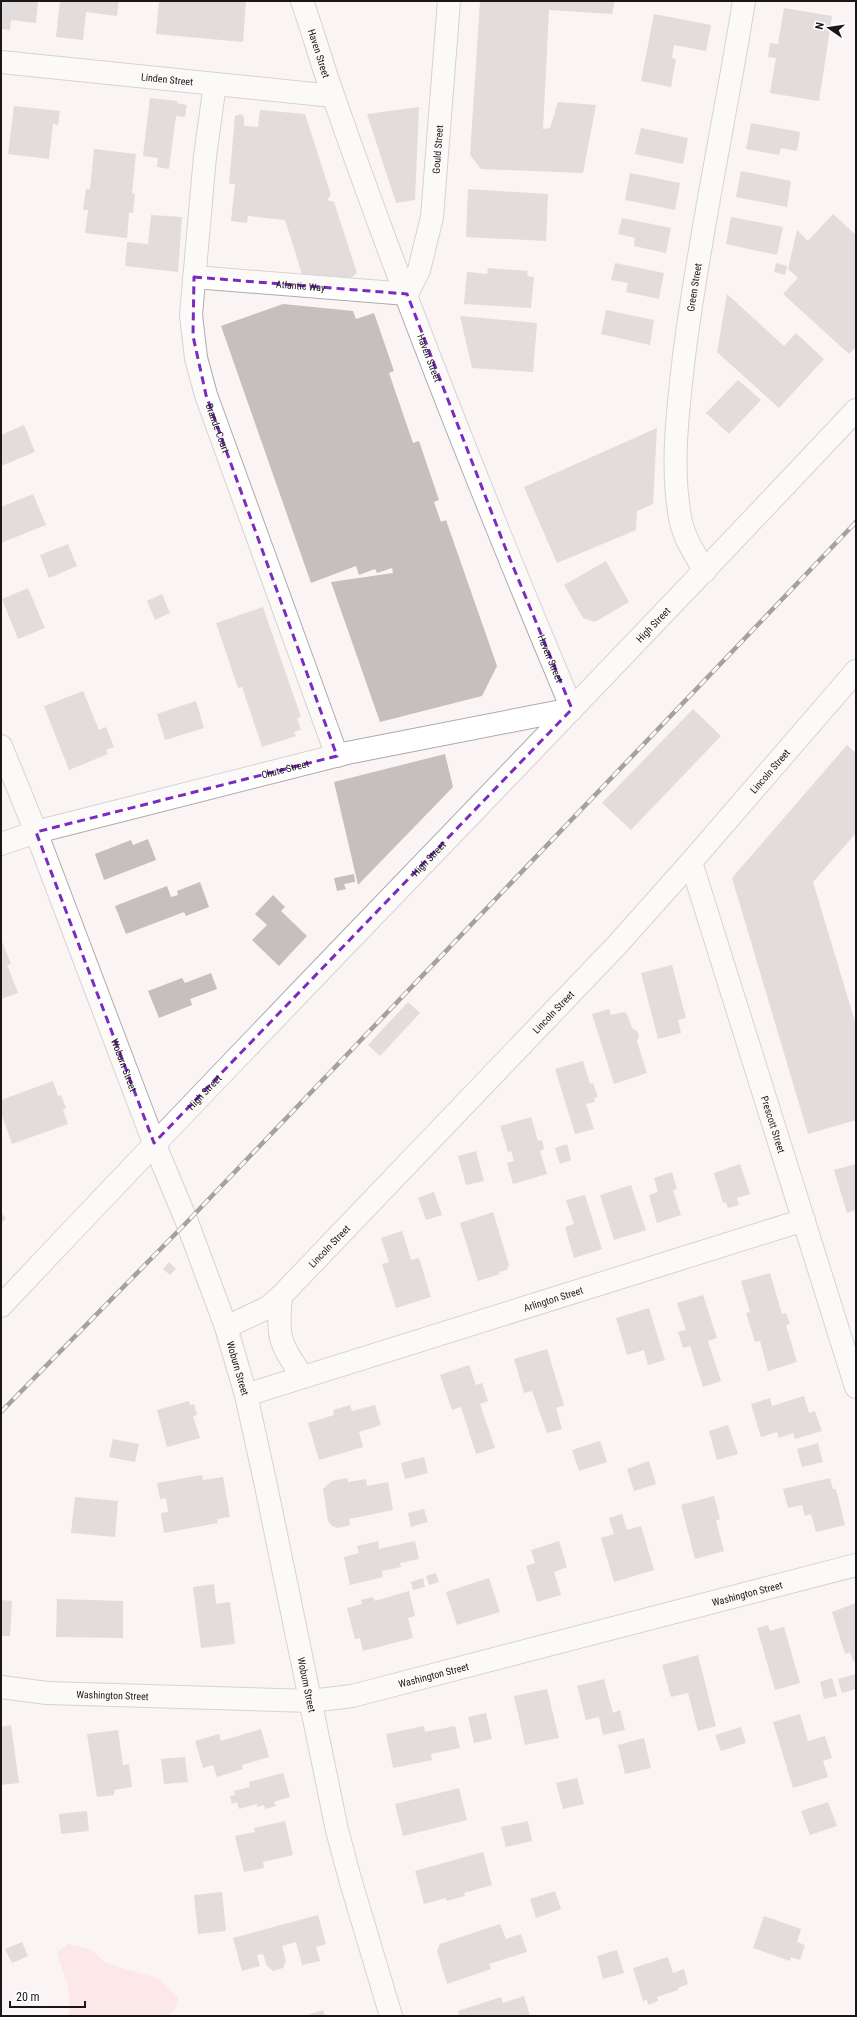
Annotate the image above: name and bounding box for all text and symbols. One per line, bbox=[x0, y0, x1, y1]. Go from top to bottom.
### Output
north arrow bbox=[809, 8, 849, 48]
text: N bbox=[813, 21, 827, 31]
street label: Haven Street bbox=[306, 28, 332, 79]
street label: Linden Street bbox=[141, 71, 194, 88]
street label: Gould Street bbox=[430, 125, 445, 174]
street label: Green Street bbox=[685, 262, 704, 312]
street label: Atlantic Way bbox=[276, 279, 326, 293]
street label: Haven Street bbox=[415, 332, 443, 383]
street label: Brande Court bbox=[204, 402, 231, 454]
street label: High Street bbox=[634, 605, 672, 645]
street label: Haven Street bbox=[536, 633, 565, 684]
street label: Lincoln Street bbox=[748, 747, 792, 796]
street label: Chute Street bbox=[260, 758, 310, 781]
street label: High Street bbox=[410, 839, 448, 878]
street label: Lincoln Street bbox=[531, 989, 576, 1036]
street label: Woburn Street bbox=[109, 1037, 139, 1093]
street label: High Street bbox=[185, 1073, 224, 1112]
street label: Prescott Street bbox=[759, 1095, 787, 1154]
street label: Lincoln Street bbox=[307, 1223, 352, 1270]
street label: Arlington Street bbox=[522, 1285, 585, 1314]
street label: Woburn Street bbox=[224, 1340, 251, 1397]
street label: Washington Street bbox=[711, 1579, 784, 1608]
street label: Woburn Street bbox=[295, 1656, 318, 1713]
street label: Washington Street bbox=[397, 1661, 470, 1690]
street label: Washington Street bbox=[76, 1689, 149, 1702]
scale bar bbox=[10, 1983, 85, 2009]
text: 20 m bbox=[16, 1990, 40, 2004]

